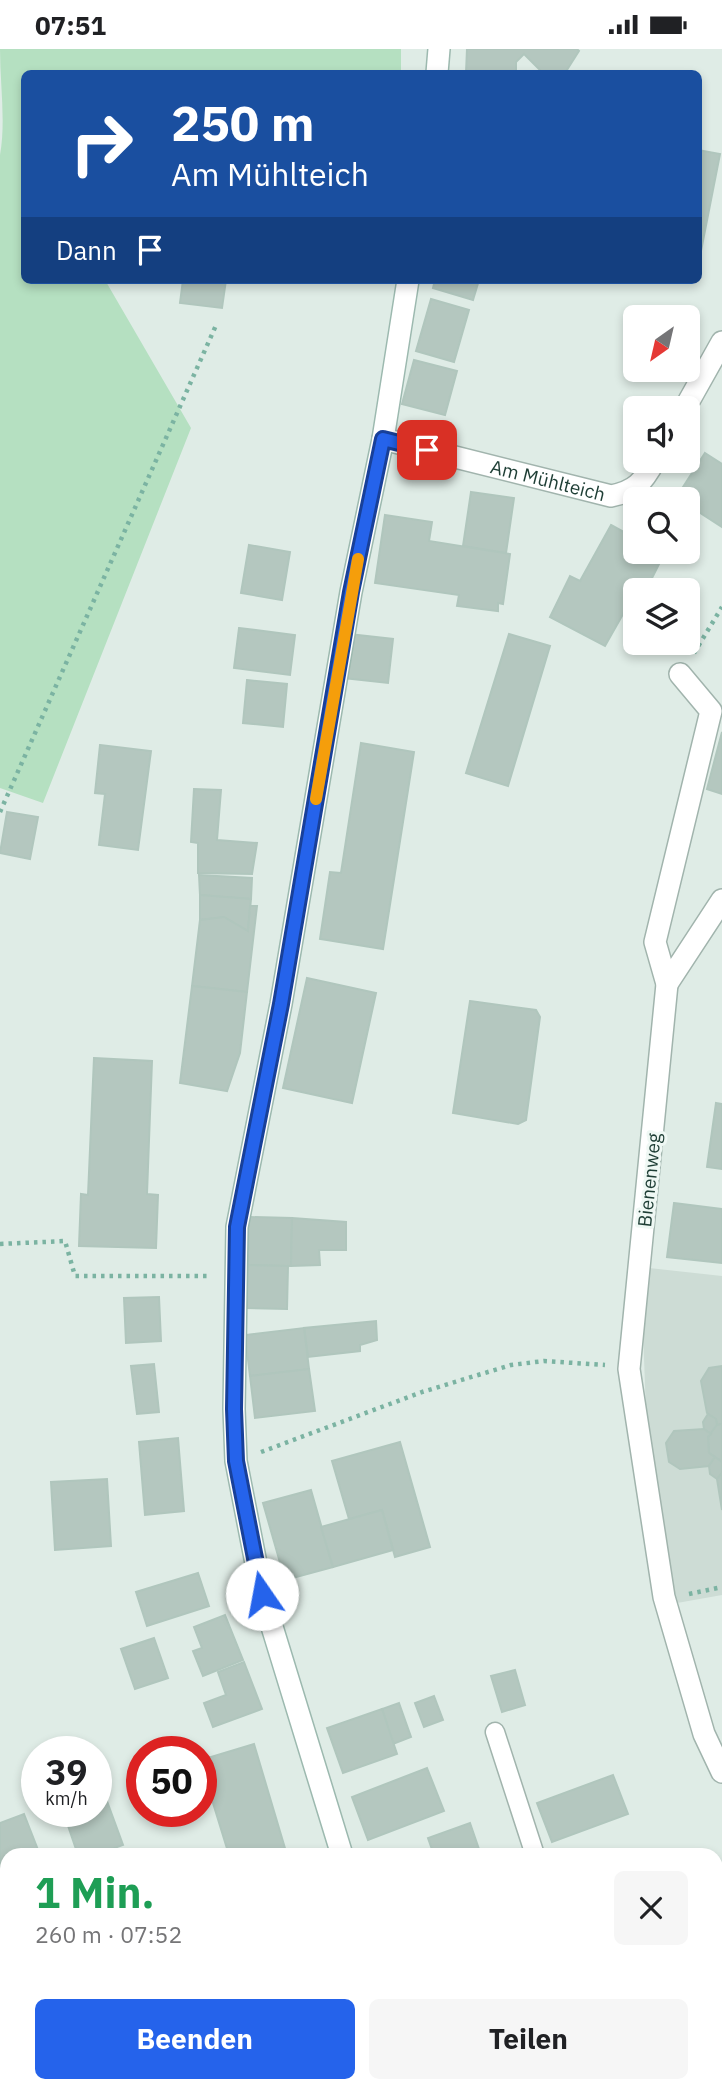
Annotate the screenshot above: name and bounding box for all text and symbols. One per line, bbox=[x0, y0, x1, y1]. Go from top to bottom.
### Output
text: 07:51 bbox=[35, 8, 106, 42]
text: 250 m bbox=[171, 91, 315, 154]
icon: right bbox=[56, 98, 147, 189]
text: Am Mühlteich bbox=[171, 153, 369, 195]
icon: arrive bbox=[131, 231, 169, 269]
text: Dann bbox=[56, 233, 117, 267]
north arrow bbox=[623, 305, 700, 381]
map controls bbox=[623, 305, 700, 655]
button: sound bbox=[623, 396, 700, 473]
pin bbox=[397, 420, 457, 480]
icon: arrive bbox=[408, 431, 446, 469]
street label: Am Mühlteich bbox=[488, 454, 608, 506]
button: search bbox=[623, 487, 700, 564]
button: layers bbox=[623, 578, 700, 655]
street label: Bienenweg bbox=[632, 1132, 666, 1228]
position arrow bbox=[225, 1557, 299, 1631]
speed limit sign: 50 bbox=[126, 1736, 217, 1827]
text: 39 bbox=[45, 1749, 88, 1795]
text: km/h bbox=[45, 1787, 88, 1810]
text: 1 Min. bbox=[35, 1865, 155, 1920]
button: close bbox=[614, 1871, 688, 1945]
text: 260 m · 07:52 bbox=[35, 1919, 182, 1949]
button: Beenden bbox=[35, 1999, 355, 2079]
button: Teilen bbox=[369, 1999, 688, 2079]

